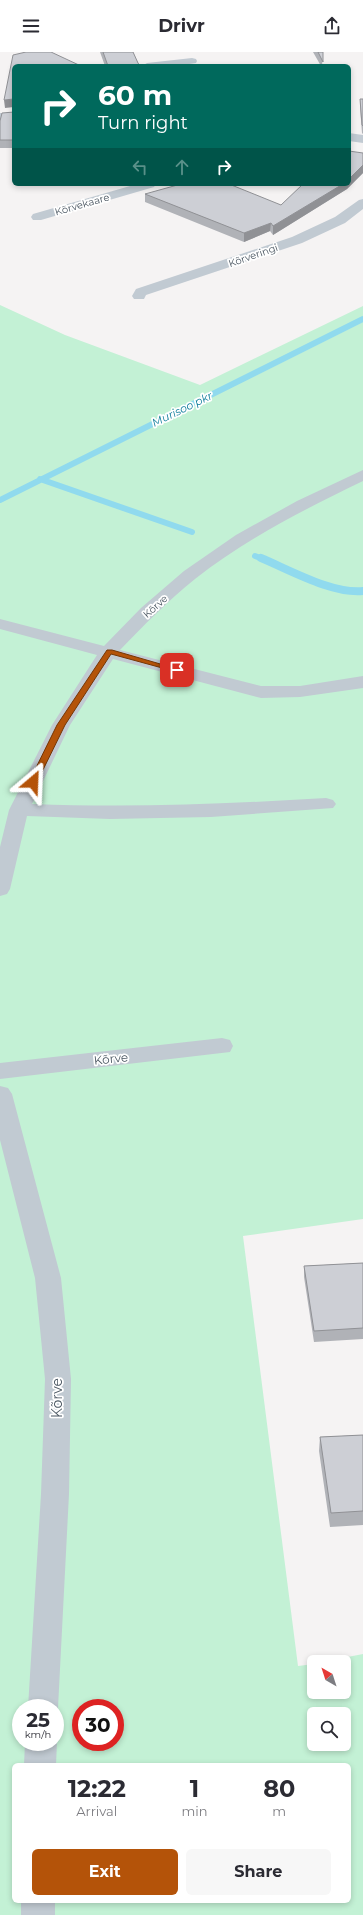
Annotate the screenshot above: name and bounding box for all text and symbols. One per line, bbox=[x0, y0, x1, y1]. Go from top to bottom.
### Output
icon: menu bbox=[20, 15, 42, 37]
text: Drivr bbox=[158, 15, 205, 37]
icon: share bbox=[321, 15, 343, 37]
text: 60 m bbox=[98, 78, 172, 112]
icon: right bbox=[32, 80, 84, 132]
text: Turn right bbox=[98, 112, 188, 134]
icon: left bbox=[129, 156, 151, 178]
icon: ahead bbox=[171, 156, 193, 178]
icon: right bbox=[213, 156, 235, 178]
street label: Kõrvekaare bbox=[53, 190, 111, 218]
street label: Kõrveringi bbox=[227, 241, 280, 270]
water label: Murisoo pkr bbox=[149, 388, 215, 430]
street label: Kõrve bbox=[140, 592, 170, 621]
pin bbox=[160, 653, 194, 687]
icon: arrive bbox=[166, 659, 188, 681]
position arrow bbox=[12, 761, 54, 803]
street label: Kõrve bbox=[93, 1049, 129, 1068]
street label: Kõrve bbox=[48, 1378, 66, 1418]
north arrow bbox=[307, 1655, 351, 1699]
map controls bbox=[307, 1655, 351, 1751]
speed limit sign: 30 bbox=[72, 1699, 124, 1751]
button: search bbox=[307, 1707, 351, 1751]
text: 25 bbox=[26, 1708, 50, 1732]
text: km/h bbox=[25, 1728, 51, 1741]
text: 12:22 bbox=[68, 1774, 126, 1803]
text: 1 bbox=[190, 1774, 199, 1803]
text: 80 bbox=[263, 1774, 295, 1803]
text: Arrival bbox=[76, 1803, 117, 1819]
text: min bbox=[181, 1803, 208, 1819]
text: m bbox=[272, 1803, 286, 1819]
button: Exit bbox=[32, 1849, 178, 1895]
button: Share bbox=[186, 1849, 331, 1895]

